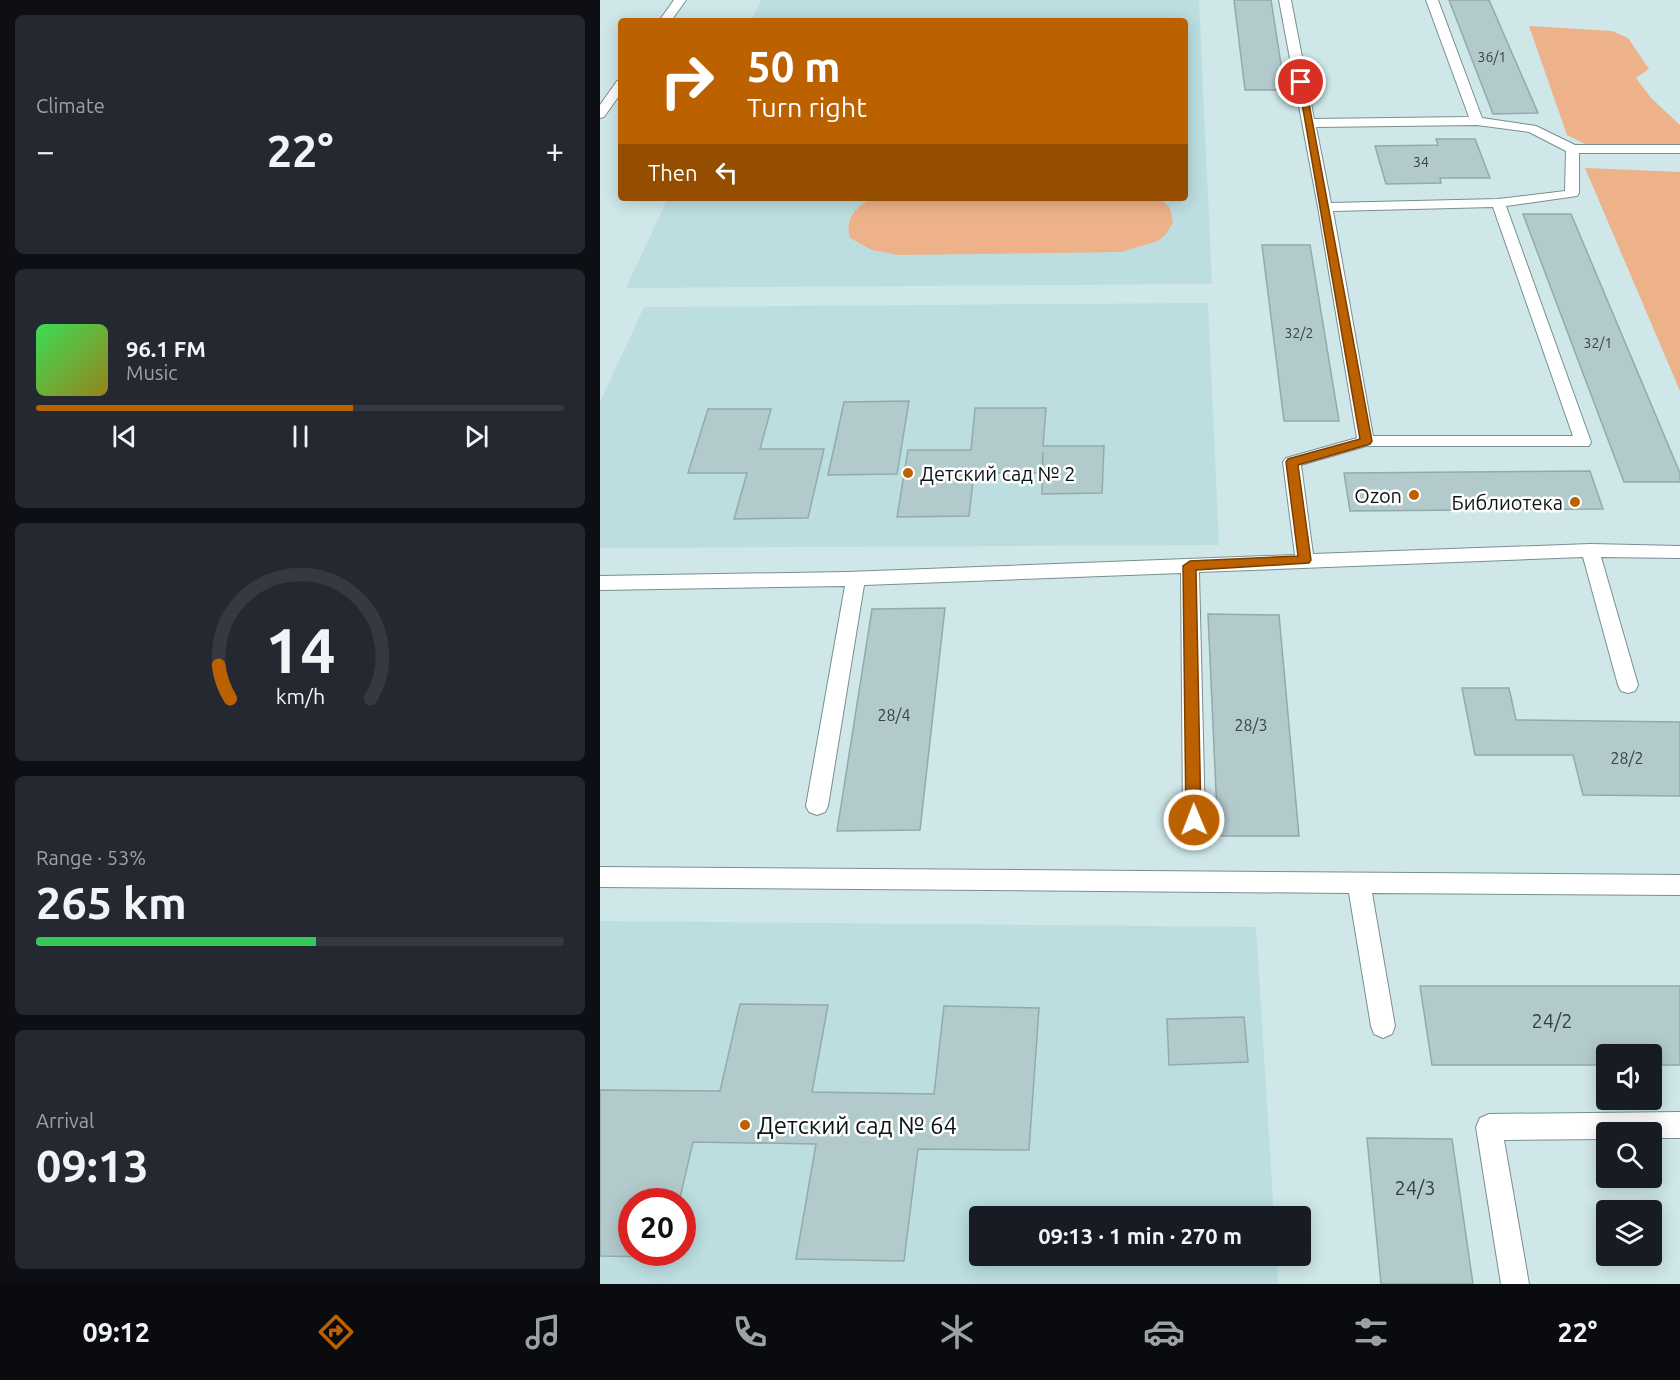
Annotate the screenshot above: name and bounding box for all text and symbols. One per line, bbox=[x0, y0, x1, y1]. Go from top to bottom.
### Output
icon: right bbox=[648, 42, 726, 120]
text: 50 m bbox=[747, 43, 841, 90]
house number: 36/1 bbox=[1478, 49, 1506, 65]
pin bbox=[1275, 56, 1326, 107]
icon: arrive bbox=[1284, 65, 1317, 98]
text: Turn right bbox=[747, 92, 867, 122]
text: Climate bbox=[36, 94, 105, 117]
text: 22° bbox=[267, 125, 333, 176]
text: − bbox=[36, 132, 55, 169]
text: + bbox=[545, 132, 564, 169]
house number: 34 bbox=[1413, 154, 1429, 170]
icon: left bbox=[710, 156, 743, 189]
text: Then bbox=[648, 160, 698, 185]
house number: 32/2 bbox=[1285, 325, 1313, 341]
house number: 32/1 bbox=[1584, 335, 1612, 351]
text: 96.1 FM bbox=[126, 336, 206, 361]
text: Music bbox=[126, 361, 178, 384]
icon: previous bbox=[108, 420, 141, 453]
icon: pause bbox=[284, 420, 317, 453]
icon: next bbox=[460, 420, 493, 453]
place label: Детский сад № 2 bbox=[920, 462, 1075, 485]
marker: Детский сад № 2 bbox=[901, 466, 915, 480]
place label: Ozon bbox=[1354, 484, 1402, 507]
marker: Ozon bbox=[1407, 488, 1421, 502]
place label: Библиотека bbox=[1451, 491, 1563, 514]
marker: Библиотека bbox=[1568, 495, 1582, 509]
text: 14 bbox=[265, 615, 335, 685]
text: km/h bbox=[275, 684, 325, 708]
house number: 28/4 bbox=[878, 706, 910, 724]
house number: 28/3 bbox=[1235, 716, 1267, 734]
house number: 28/2 bbox=[1611, 749, 1643, 767]
position arrow bbox=[1162, 788, 1226, 852]
text: Range · 53% bbox=[36, 846, 146, 869]
text: 265 km bbox=[36, 877, 187, 928]
house number: 24/2 bbox=[1531, 1009, 1573, 1032]
map controls bbox=[1596, 1044, 1662, 1266]
button: sound bbox=[1596, 1044, 1662, 1110]
text: Arrival bbox=[36, 1109, 94, 1132]
place label: Детский сад № 64 bbox=[757, 1112, 957, 1139]
marker: Детский сад № 64 bbox=[738, 1118, 752, 1132]
button: search bbox=[1596, 1122, 1662, 1188]
text: 09:13 bbox=[36, 1140, 149, 1191]
house number: 24/3 bbox=[1394, 1176, 1436, 1199]
speed limit sign: 20 bbox=[618, 1188, 696, 1266]
button: layers bbox=[1596, 1200, 1662, 1266]
text: 09:13 · 1 min · 270 m bbox=[1038, 1223, 1242, 1248]
icon: directions bbox=[315, 1311, 357, 1353]
icon: music bbox=[522, 1311, 564, 1353]
icon: phone bbox=[729, 1311, 771, 1353]
icon: climate bbox=[936, 1311, 978, 1353]
icon: car bbox=[1143, 1311, 1185, 1353]
icon: filters bbox=[1350, 1311, 1392, 1353]
text: 09:12 bbox=[83, 1317, 150, 1347]
text: 22° bbox=[1557, 1317, 1597, 1347]

